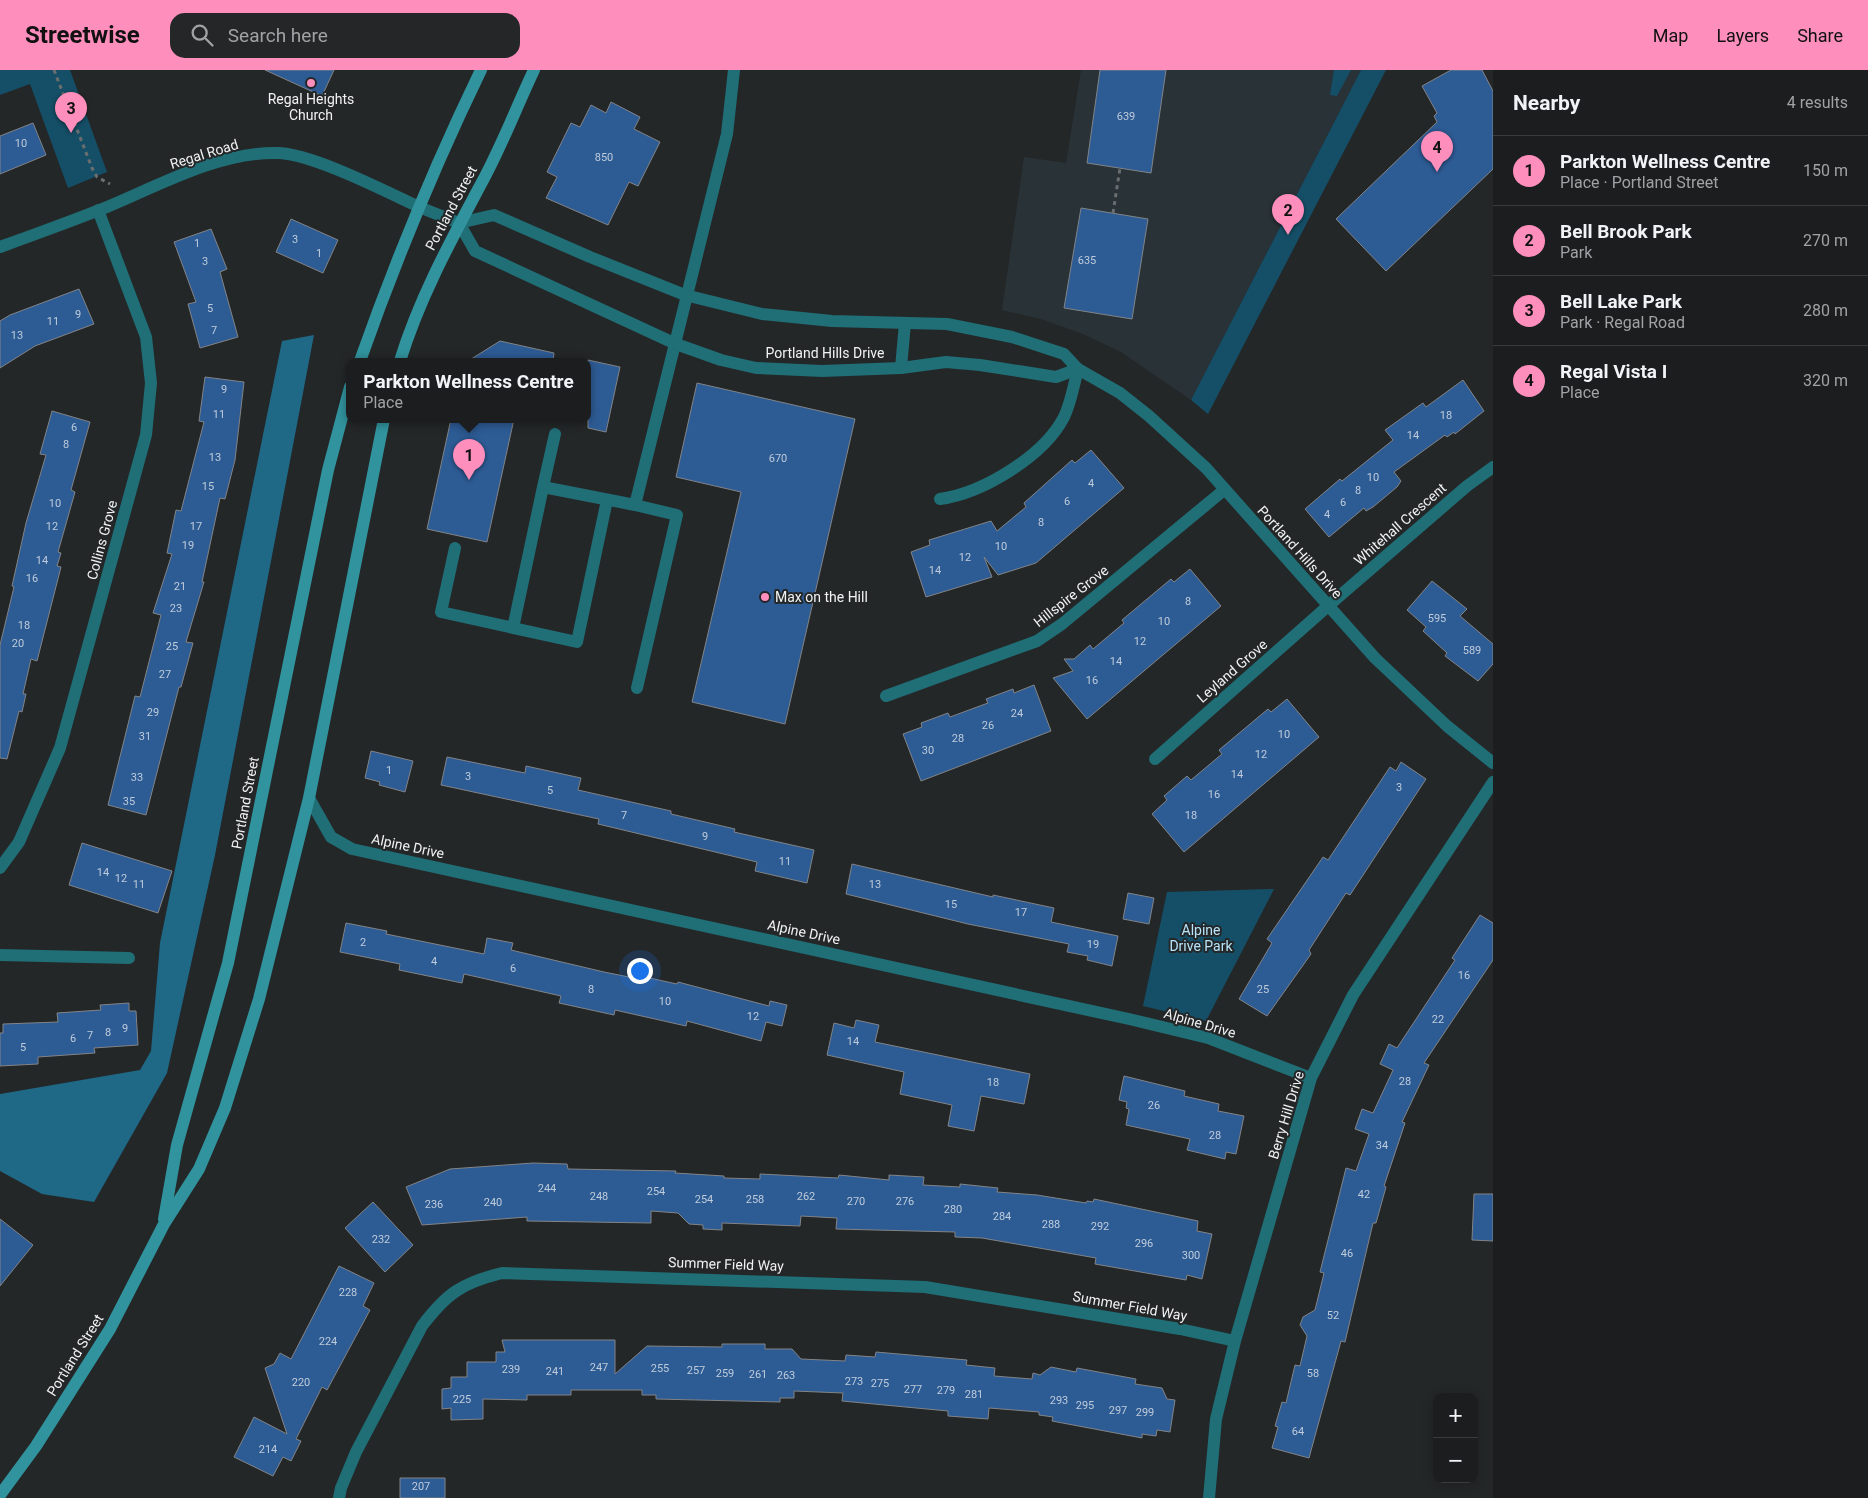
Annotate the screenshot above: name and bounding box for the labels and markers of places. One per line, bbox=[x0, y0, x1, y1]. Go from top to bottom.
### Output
marker: Regal Heights Church bbox=[305, 77, 317, 89]
place label: Regal Heights Church bbox=[268, 91, 354, 123]
pin: 3 bbox=[55, 92, 87, 133]
pin: 4 bbox=[1421, 131, 1453, 172]
pin: 2 bbox=[1272, 194, 1304, 235]
pin: 1 bbox=[453, 439, 485, 480]
place label: Max on the Hill bbox=[775, 589, 868, 605]
marker: Max on the Hill bbox=[759, 591, 771, 603]

